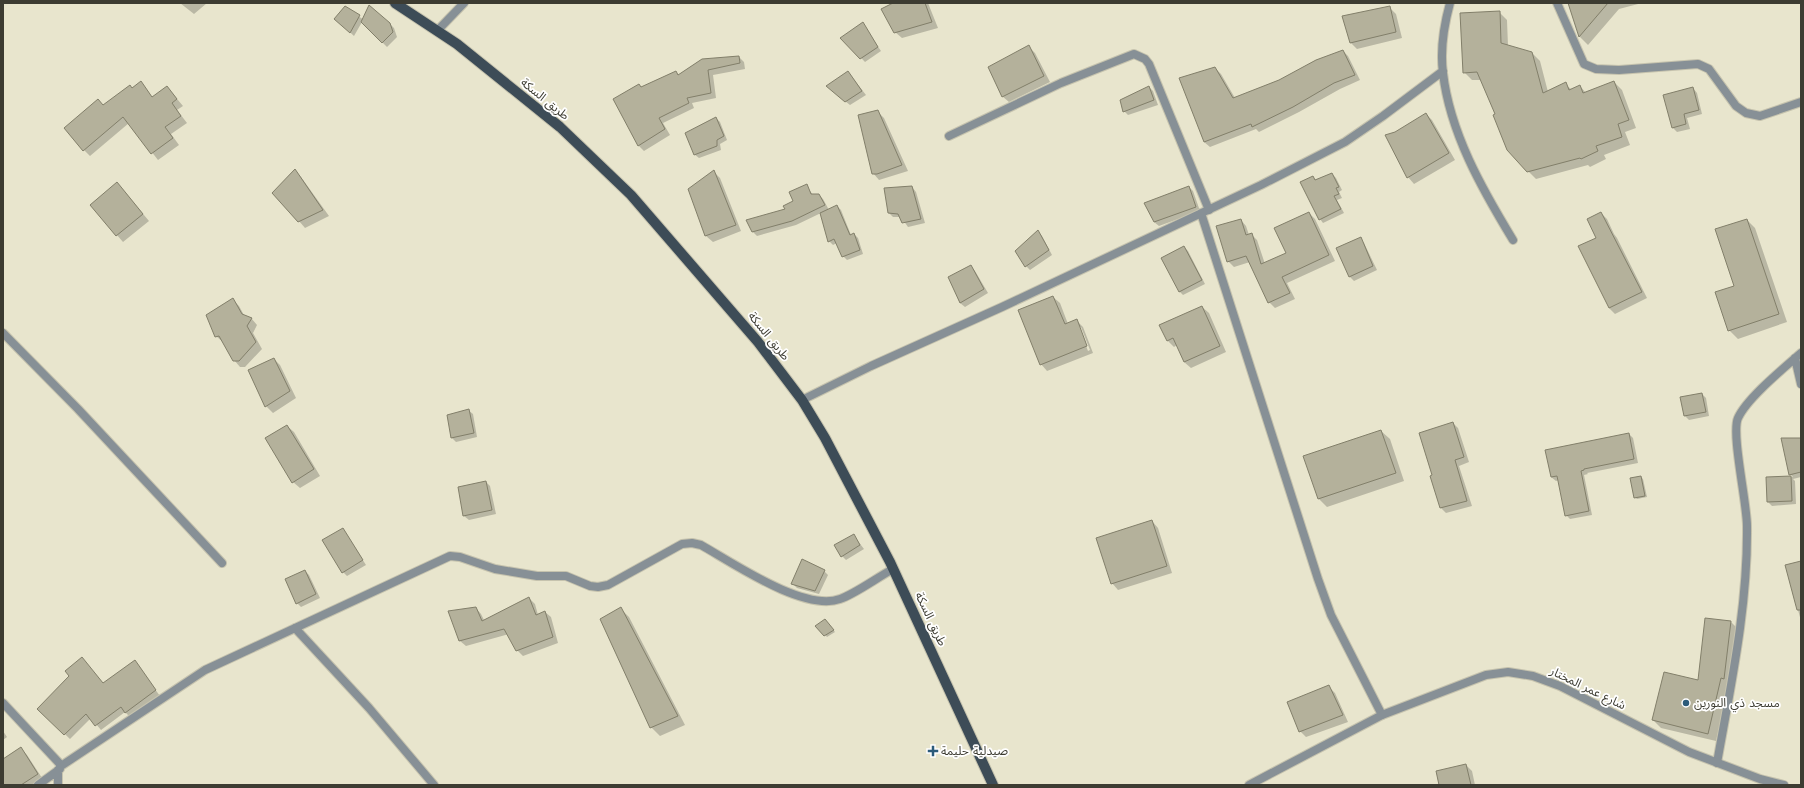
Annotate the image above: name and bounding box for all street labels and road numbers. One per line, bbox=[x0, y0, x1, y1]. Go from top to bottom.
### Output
street label: طريق السكة bbox=[517, 75, 572, 123]
street label: طريق السكة bbox=[745, 309, 793, 364]
street label: طريق السكة bbox=[911, 590, 950, 649]
street label: شارع عمر المختار bbox=[1546, 663, 1628, 714]

